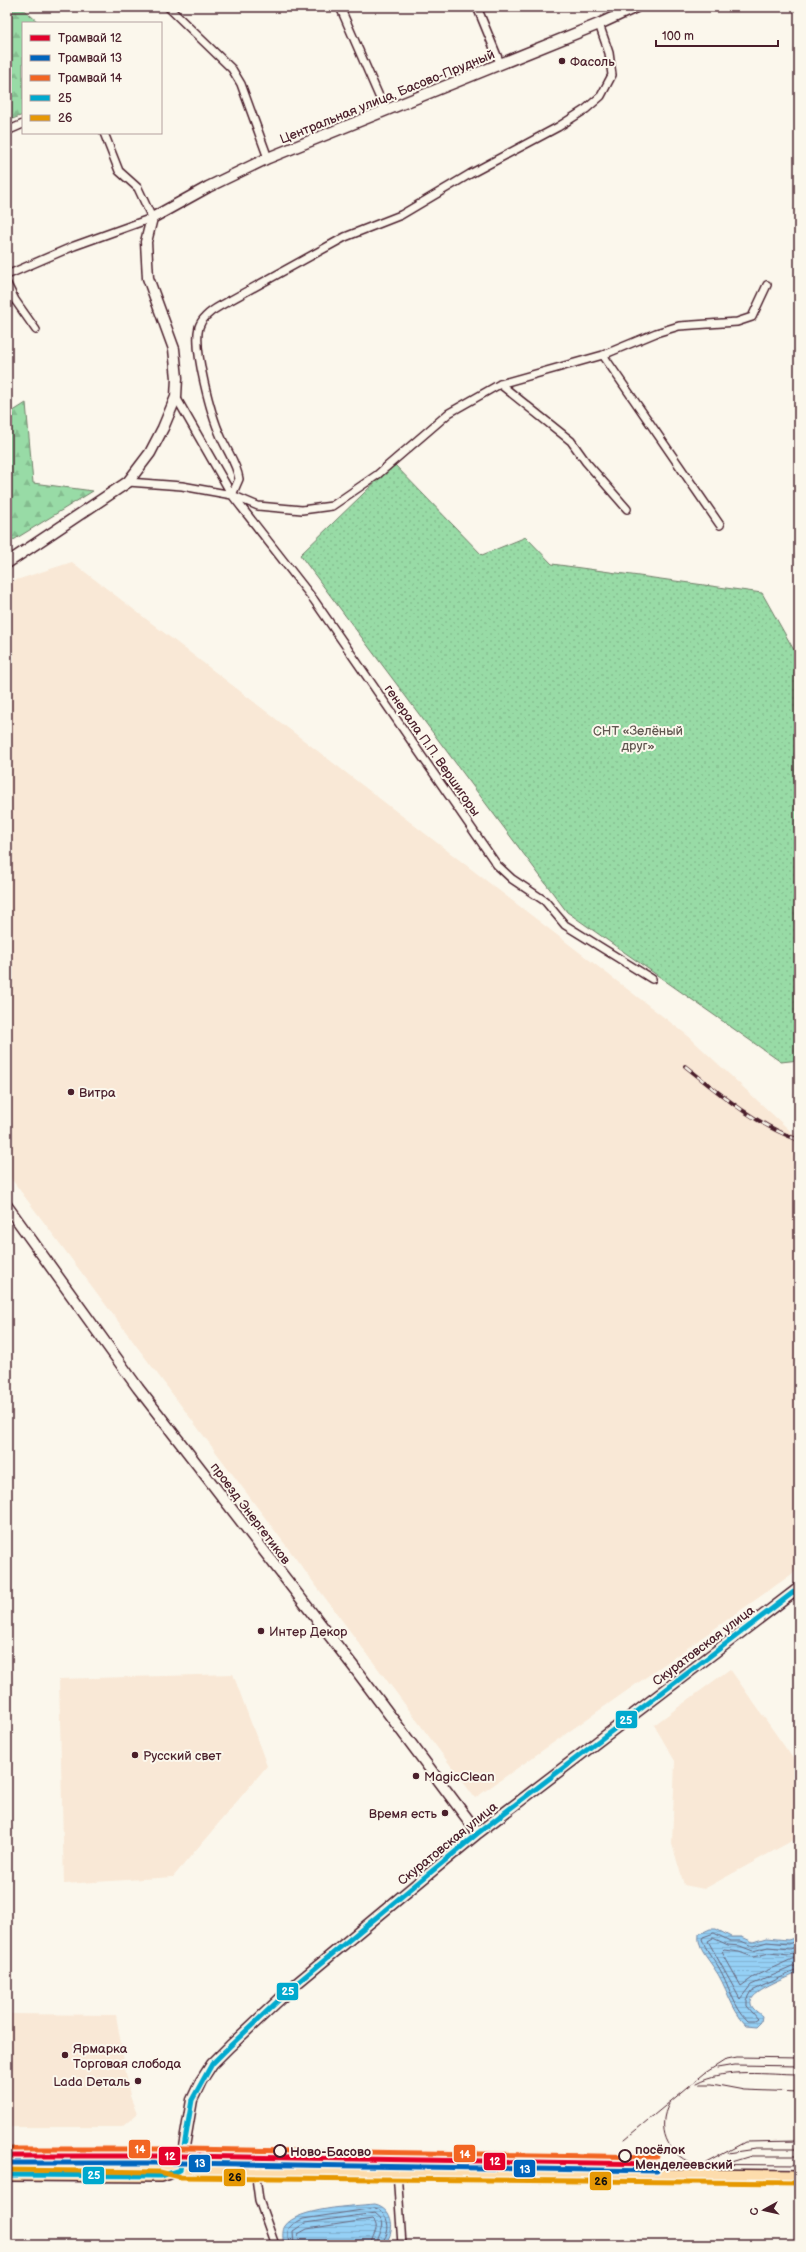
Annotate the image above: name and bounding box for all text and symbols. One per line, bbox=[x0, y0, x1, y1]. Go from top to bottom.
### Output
legend bbox=[22, 22, 162, 134]
scale bar bbox=[656, 22, 778, 48]
text: 100 m bbox=[662, 29, 694, 44]
text: Трамвай 12 bbox=[58, 31, 122, 46]
street label: Центральная улица, Басово-Прудный bbox=[278, 46, 497, 147]
text: Трамвай 13 bbox=[58, 51, 122, 66]
place label: Фасоль bbox=[570, 54, 615, 70]
marker: Фасоль bbox=[557, 56, 567, 66]
text: Трамвай 14 bbox=[58, 71, 123, 86]
text: 25 bbox=[58, 91, 72, 106]
text: 26 bbox=[58, 111, 72, 126]
street label: генерала П.П. Вершигоры bbox=[381, 682, 484, 819]
park label: СНТ «Зелёный друг» bbox=[593, 723, 683, 754]
place label: Витра bbox=[79, 1085, 116, 1101]
marker: Витра bbox=[66, 1087, 76, 1097]
street label: проезд Энергетиков bbox=[207, 1460, 294, 1568]
street label: Скуратовская улица bbox=[649, 1602, 758, 1689]
place label: Интер Декор bbox=[269, 1624, 348, 1640]
marker: Интер Декор bbox=[256, 1626, 266, 1636]
line badge: 25 bbox=[615, 1710, 638, 1729]
text: 25 bbox=[620, 1714, 633, 1727]
place label: Русский свет bbox=[143, 1748, 222, 1764]
marker: Русский свет bbox=[130, 1750, 140, 1760]
place label: MagicClean bbox=[424, 1769, 495, 1785]
marker: MagicClean bbox=[411, 1771, 421, 1781]
street label: Скуратовская улица bbox=[395, 1798, 501, 1889]
place label: Время есть bbox=[369, 1806, 438, 1822]
marker: Время есть bbox=[440, 1808, 450, 1818]
line badge: 25 bbox=[276, 1982, 299, 2001]
text: 25 bbox=[282, 1985, 295, 1998]
place label: Ярмарка Торговая слобода bbox=[73, 2041, 181, 2072]
marker: Ярмарка Торговая слобода bbox=[60, 2050, 70, 2060]
place label: Lada Dеталь bbox=[53, 2074, 131, 2090]
marker: Lada Dеталь bbox=[133, 2076, 143, 2086]
line badge: 14 bbox=[128, 2139, 151, 2159]
place label: посёлок Менделеевский bbox=[635, 2142, 733, 2173]
text: 14 bbox=[134, 2143, 146, 2156]
marker: Ново-Басово bbox=[273, 2144, 287, 2158]
place label: Ново-Басово bbox=[290, 2144, 371, 2160]
line badge: 14 bbox=[453, 2144, 476, 2163]
line badge: 12 bbox=[158, 2146, 181, 2166]
text: 14 bbox=[459, 2148, 471, 2161]
marker: посёлок Менделеевский bbox=[618, 2149, 632, 2163]
text: 12 bbox=[164, 2150, 176, 2163]
line badge: 12 bbox=[483, 2152, 506, 2171]
line badge: 13 bbox=[188, 2154, 211, 2173]
text: 12 bbox=[489, 2155, 501, 2168]
text: 13 bbox=[194, 2157, 206, 2170]
line badge: 13 bbox=[513, 2159, 536, 2178]
text: 13 bbox=[519, 2163, 531, 2176]
line badge: 25 bbox=[82, 2166, 105, 2185]
line badge: 26 bbox=[223, 2168, 246, 2187]
text: 25 bbox=[88, 2169, 101, 2182]
text: 26 bbox=[228, 2171, 242, 2184]
line badge: 26 bbox=[589, 2171, 612, 2191]
text: 26 bbox=[594, 2175, 608, 2188]
north arrow bbox=[744, 2190, 784, 2230]
text: С bbox=[748, 2206, 762, 2216]

